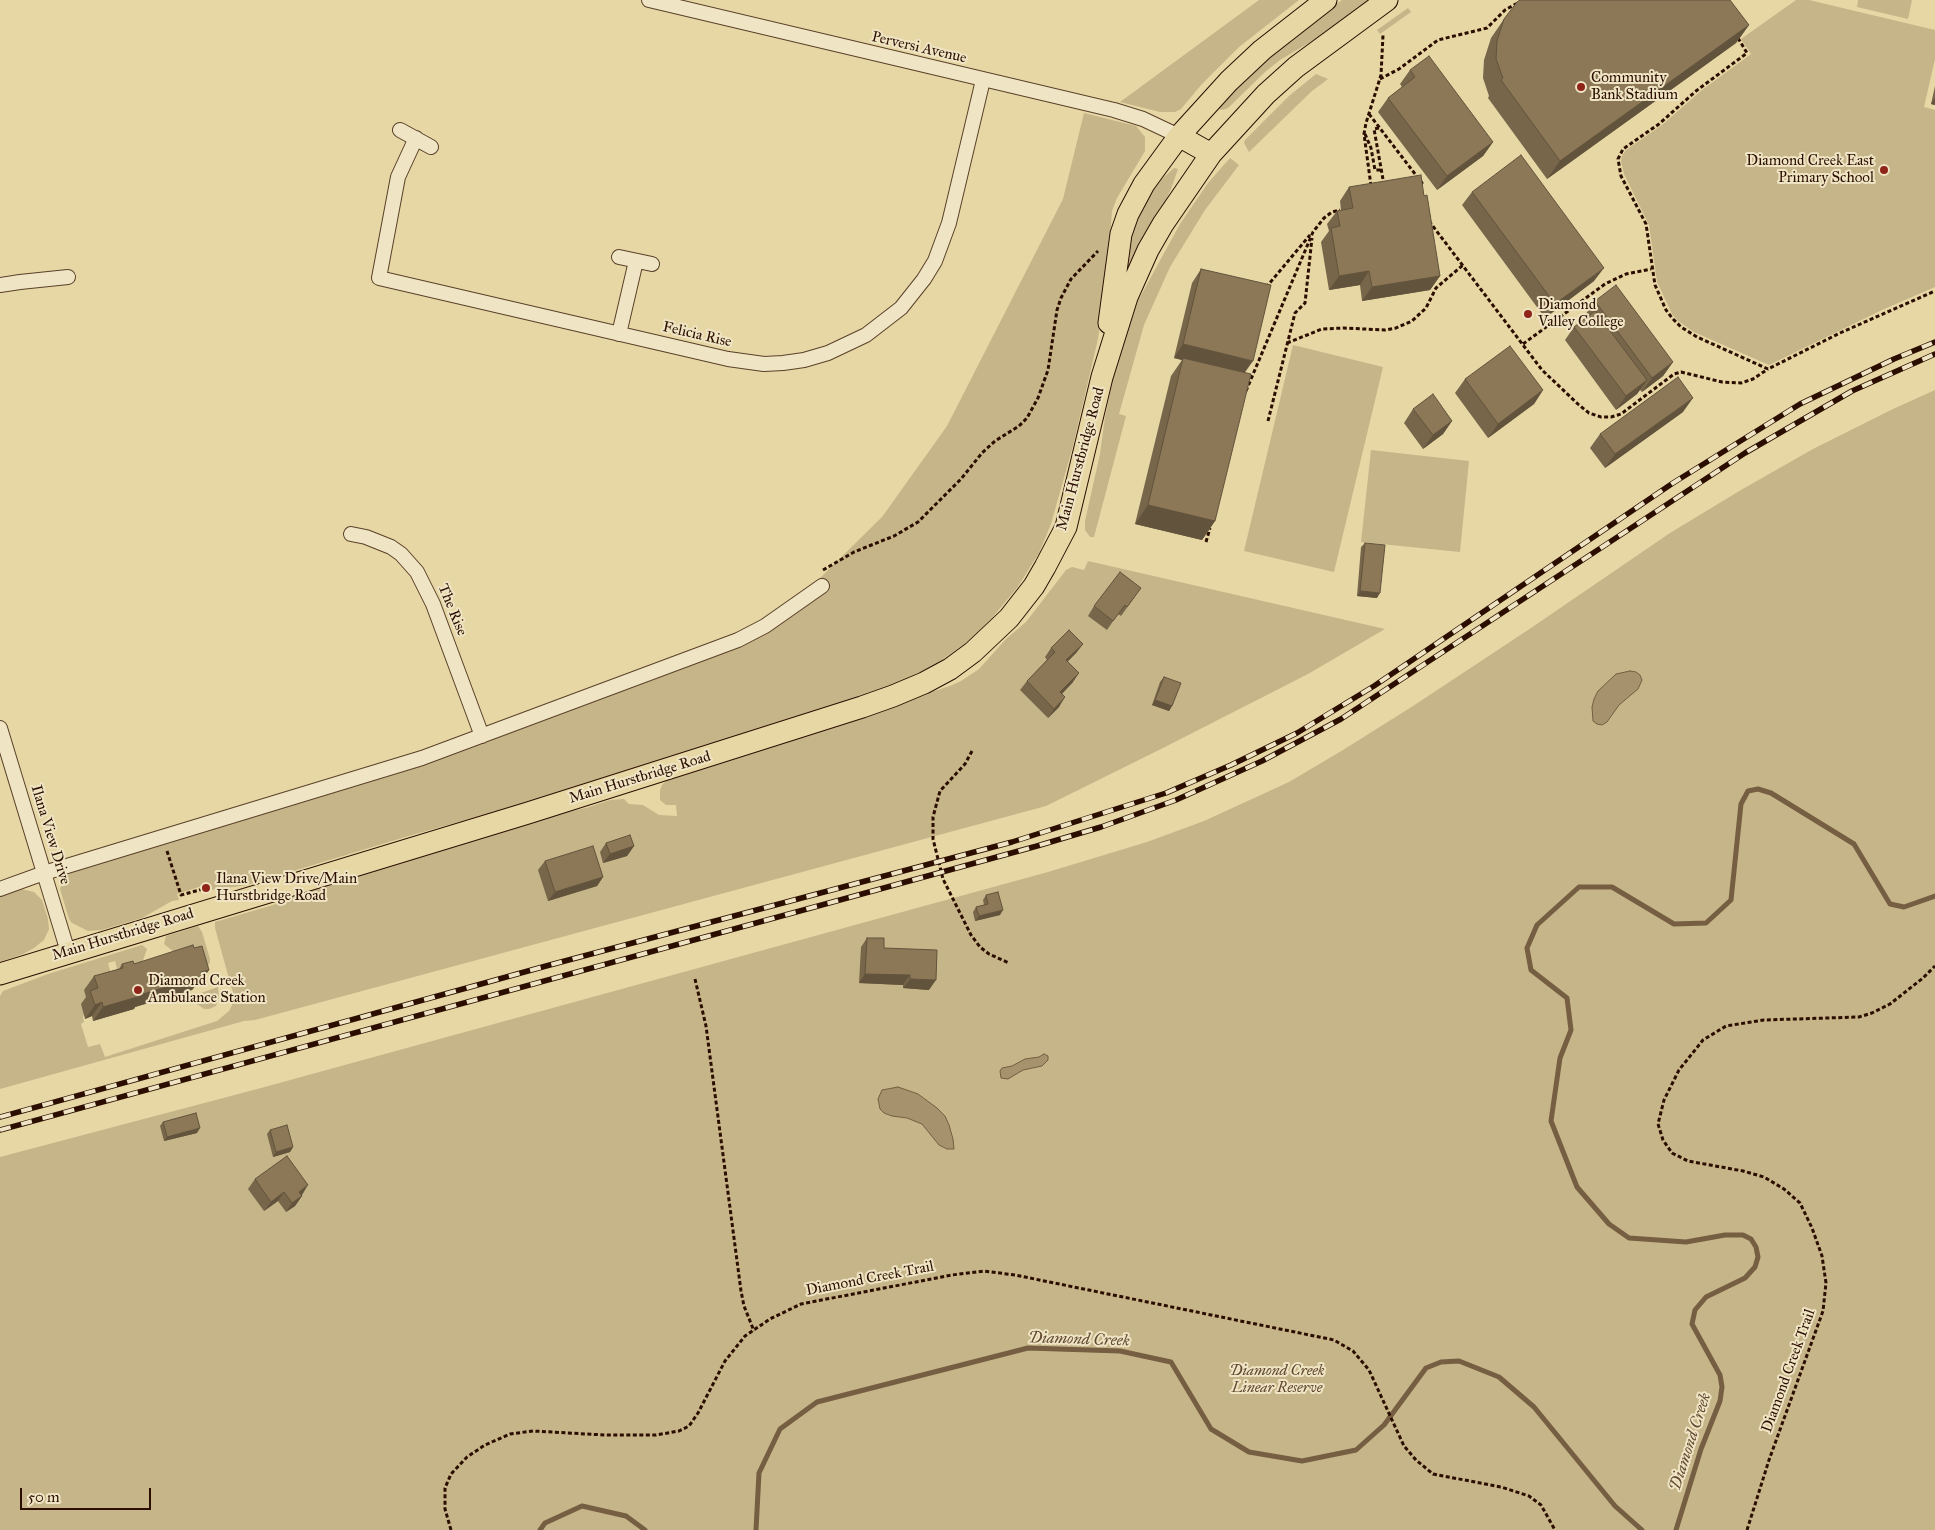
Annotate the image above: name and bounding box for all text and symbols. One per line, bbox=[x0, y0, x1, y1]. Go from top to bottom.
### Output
street label: Perversi Avenue bbox=[870, 28, 968, 68]
place label: Community Bank Stadium bbox=[1591, 69, 1678, 104]
marker: Community Bank Stadium bbox=[1575, 81, 1587, 93]
place label: Diamond Creek East Primary School bbox=[1746, 152, 1874, 187]
marker: Diamond Creek East Primary School bbox=[1878, 164, 1890, 176]
place label: Diamond Valley College bbox=[1538, 296, 1623, 331]
marker: Diamond Valley College bbox=[1522, 308, 1534, 320]
street label: Felicia Rise bbox=[661, 318, 733, 352]
street label: Main Hurstbridge Road bbox=[1053, 386, 1109, 532]
street label: The Rise bbox=[433, 581, 471, 639]
street label: Main Hurstbridge Road bbox=[567, 748, 713, 808]
street label: Ilana View Drive bbox=[26, 783, 74, 887]
place label: Ilana View Drive/Main Hurstbridge Road bbox=[216, 870, 357, 905]
marker: Ilana View Drive/Main Hurstbridge Road bbox=[200, 882, 212, 894]
street label: Main Hurstbridge Road bbox=[50, 905, 196, 965]
place label: Diamond Creek Ambulance Station bbox=[148, 972, 266, 1007]
marker: Diamond Creek Ambulance Station bbox=[132, 984, 144, 996]
street label: Diamond Creek Trail bbox=[805, 1258, 935, 1300]
street label: Diamond Creek Trail bbox=[1758, 1307, 1820, 1435]
water label: Diamond Creek bbox=[1028, 1329, 1130, 1351]
park label: Diamond Creek Linear Reserve bbox=[1229, 1362, 1325, 1397]
water label: Diamond Creek bbox=[1666, 1391, 1716, 1493]
scale bar bbox=[22, 1478, 154, 1510]
text: 50 m bbox=[28, 1488, 60, 1506]

